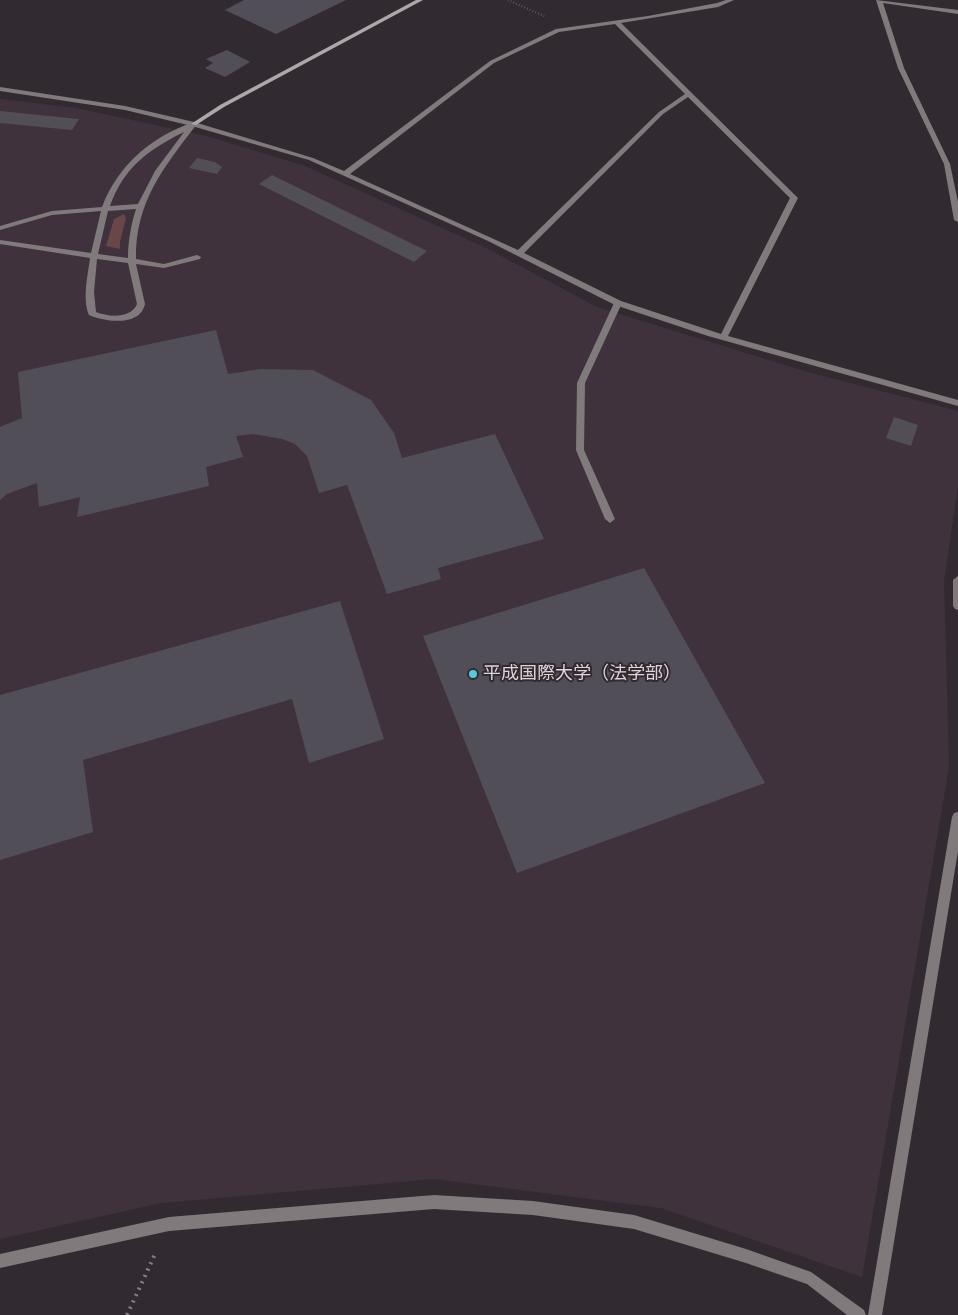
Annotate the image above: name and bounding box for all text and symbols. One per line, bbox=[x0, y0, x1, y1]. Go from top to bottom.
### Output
place label: 平成国際大学（法学部） bbox=[483, 663, 681, 685]
marker: 平成国際大学（法学部） bbox=[467, 668, 479, 680]

